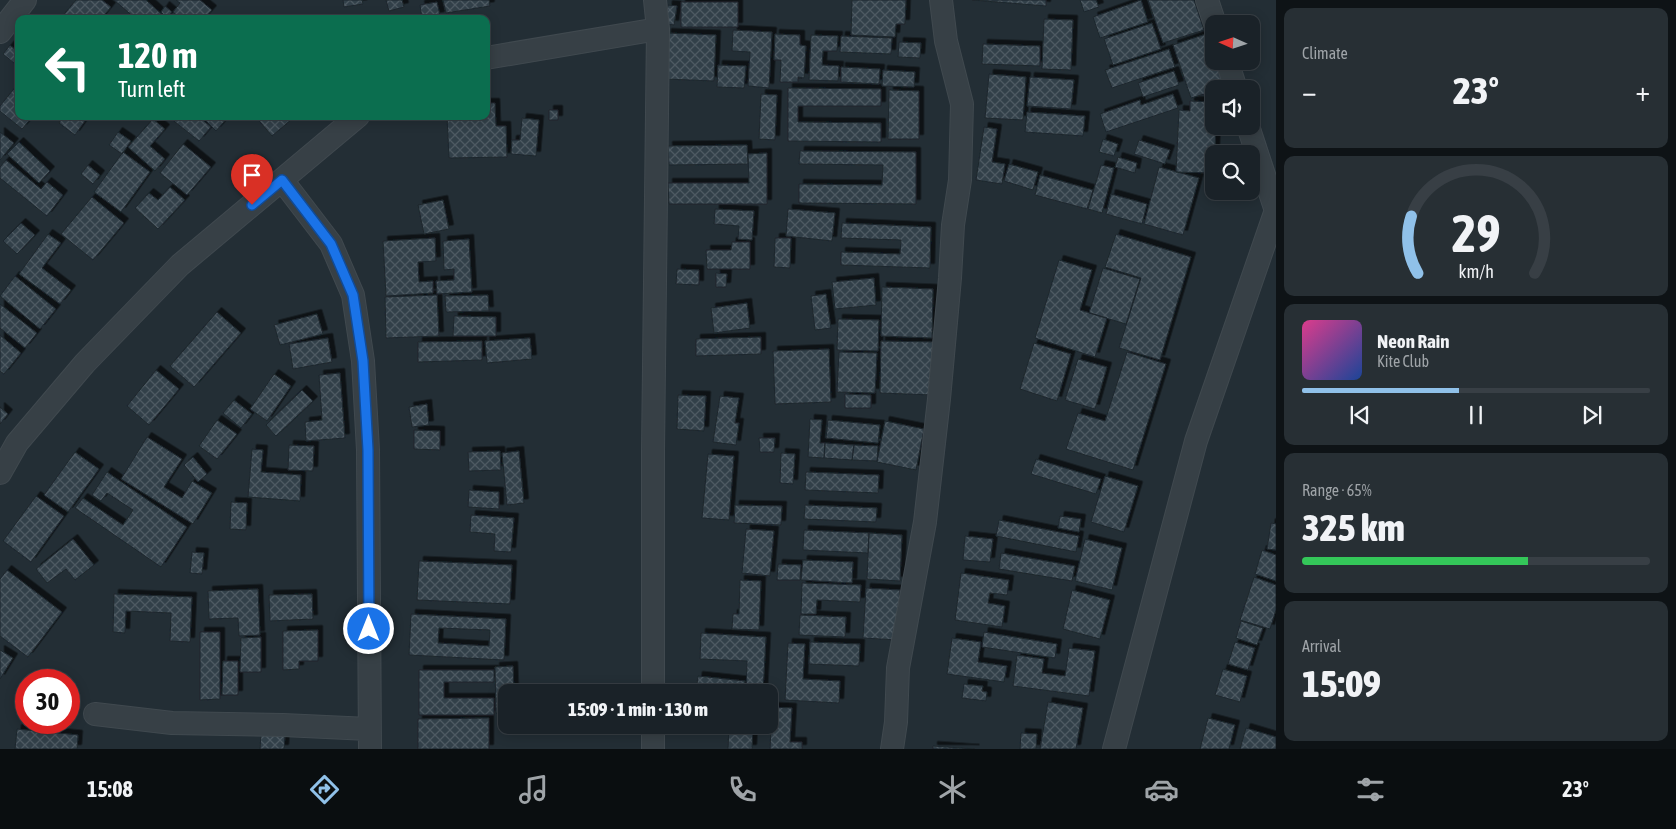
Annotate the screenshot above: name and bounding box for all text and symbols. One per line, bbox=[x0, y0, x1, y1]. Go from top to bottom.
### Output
north arrow bbox=[1205, 15, 1260, 70]
map controls bbox=[1205, 15, 1260, 200]
icon: left bbox=[35, 35, 100, 100]
text: 120 m bbox=[118, 35, 197, 75]
text: Climate bbox=[1302, 44, 1348, 62]
text: 23° bbox=[1453, 69, 1499, 112]
text: − bbox=[1302, 75, 1317, 107]
text: + bbox=[1635, 75, 1650, 107]
text: Turn left bbox=[118, 76, 185, 102]
button: sound bbox=[1205, 80, 1260, 135]
button: search bbox=[1205, 145, 1260, 200]
pin bbox=[231, 154, 273, 205]
icon: arrive bbox=[238, 161, 266, 189]
text: 29 bbox=[1452, 203, 1500, 263]
text: km/h bbox=[1458, 261, 1494, 282]
text: Neon Rain bbox=[1377, 330, 1449, 352]
text: Kite Club bbox=[1377, 352, 1429, 370]
icon: previous bbox=[1346, 401, 1374, 429]
icon: pause bbox=[1462, 401, 1490, 429]
icon: next bbox=[1578, 401, 1606, 429]
text: Range · 65% bbox=[1302, 481, 1372, 499]
text: 325 km bbox=[1302, 506, 1405, 549]
position arrow bbox=[342, 602, 394, 654]
text: Arrival bbox=[1302, 637, 1341, 655]
text: 15:09 bbox=[1302, 662, 1381, 705]
speed limit sign: 30 bbox=[15, 669, 80, 734]
text: 15:09 · 1 min · 130 m bbox=[568, 698, 708, 720]
icon: directions bbox=[307, 772, 342, 807]
icon: music bbox=[516, 772, 551, 807]
icon: phone bbox=[725, 772, 760, 807]
icon: climate bbox=[935, 772, 970, 807]
icon: car bbox=[1144, 772, 1179, 807]
icon: filters bbox=[1353, 772, 1388, 807]
text: 15:08 bbox=[87, 776, 133, 802]
text: 23° bbox=[1562, 776, 1589, 802]

